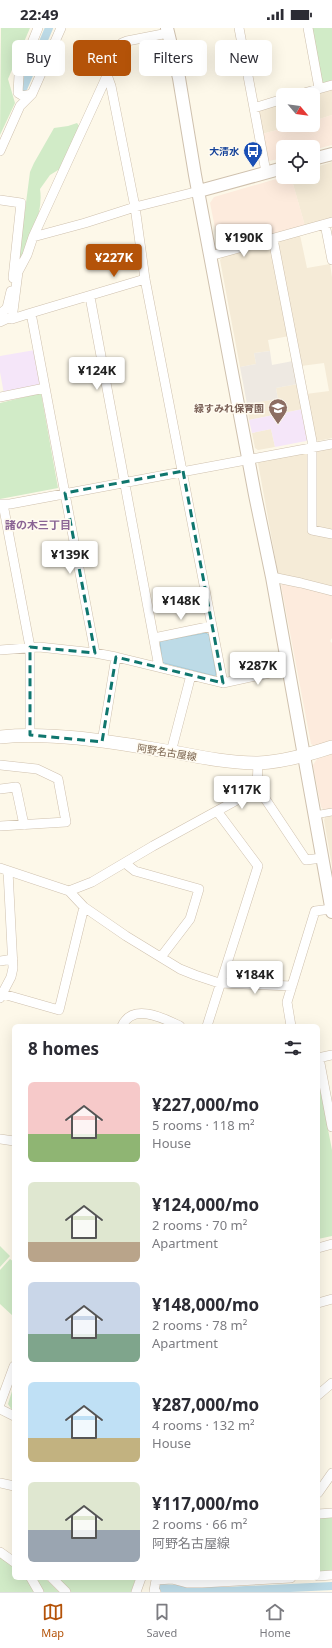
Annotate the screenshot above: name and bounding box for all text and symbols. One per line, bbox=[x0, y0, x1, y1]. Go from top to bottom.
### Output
text: 22:49 bbox=[20, 4, 59, 24]
chip: Buy bbox=[12, 40, 65, 76]
chip: Rent bbox=[73, 40, 131, 76]
chip: Filters bbox=[139, 40, 207, 76]
chip: New bbox=[215, 40, 272, 76]
north arrow bbox=[276, 88, 320, 132]
map controls bbox=[276, 88, 320, 184]
bus stop icon: 大清水 bbox=[242, 140, 264, 168]
button: locate bbox=[276, 140, 320, 184]
place label: 大清水 bbox=[209, 144, 240, 158]
pin: ¥190K bbox=[216, 224, 272, 258]
text: ¥190K bbox=[225, 228, 263, 246]
pin: ¥227K bbox=[86, 244, 142, 278]
text: ¥227K bbox=[95, 248, 133, 266]
pin: ¥124K bbox=[69, 357, 125, 391]
text: ¥124K bbox=[78, 361, 116, 379]
school or university icon: 緑すみれ保育園 bbox=[267, 397, 289, 425]
place label: 緑すみれ保育園 bbox=[194, 401, 264, 415]
district label: 諸の木三丁目 bbox=[5, 517, 71, 532]
pin: ¥139K bbox=[42, 541, 98, 575]
text: ¥139K bbox=[51, 545, 89, 563]
pin: ¥148K bbox=[153, 587, 209, 621]
text: ¥148K bbox=[162, 591, 200, 609]
pin: ¥287K bbox=[230, 652, 286, 686]
text: ¥287K bbox=[239, 656, 277, 674]
street label: 阿野名古屋線 bbox=[136, 740, 198, 764]
pin: ¥117K bbox=[214, 776, 270, 810]
text: ¥117K bbox=[223, 780, 261, 798]
pin: ¥184K bbox=[227, 961, 283, 995]
text: ¥184K bbox=[236, 965, 274, 983]
text: 8 homes bbox=[28, 1037, 99, 1060]
icon: filters bbox=[282, 1037, 304, 1059]
text: ¥227,000/mo bbox=[152, 1093, 259, 1116]
icon: home bbox=[60, 1098, 108, 1146]
text: 5 rooms · 118 m² bbox=[152, 1116, 255, 1134]
text: House bbox=[152, 1134, 191, 1152]
text: ¥124,000/mo bbox=[152, 1193, 259, 1216]
icon: home bbox=[60, 1198, 108, 1246]
text: 2 rooms · 70 m² bbox=[152, 1216, 247, 1234]
text: Apartment bbox=[152, 1234, 218, 1252]
text: ¥148,000/mo bbox=[152, 1293, 259, 1316]
icon: home bbox=[60, 1298, 108, 1346]
text: 2 rooms · 78 m² bbox=[152, 1316, 247, 1334]
text: Apartment bbox=[152, 1334, 218, 1352]
text: ¥287,000/mo bbox=[152, 1393, 259, 1416]
icon: home bbox=[60, 1398, 108, 1446]
text: 4 rooms · 132 m² bbox=[152, 1416, 255, 1434]
text: House bbox=[152, 1434, 191, 1452]
text: ¥117,000/mo bbox=[152, 1492, 259, 1515]
icon: home bbox=[60, 1498, 108, 1546]
text: 2 rooms · 66 m² bbox=[152, 1515, 247, 1533]
text: 阿野名古屋線 bbox=[152, 1534, 230, 1552]
tab: Map bbox=[41, 1601, 64, 1640]
tab: Saved bbox=[146, 1601, 177, 1640]
tab: Home bbox=[260, 1601, 291, 1640]

